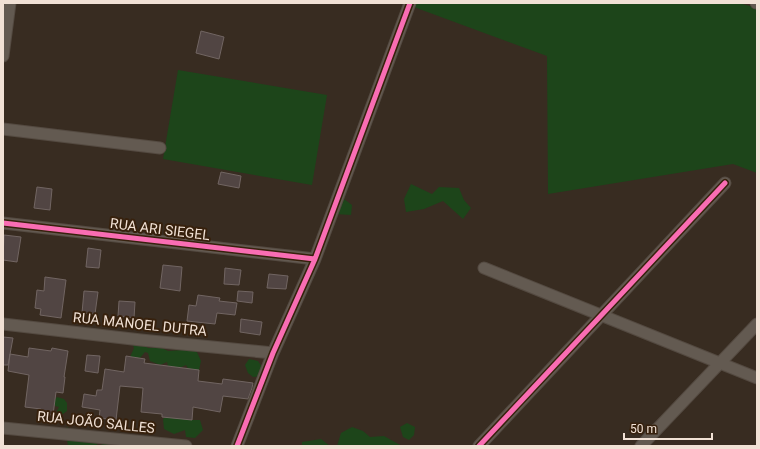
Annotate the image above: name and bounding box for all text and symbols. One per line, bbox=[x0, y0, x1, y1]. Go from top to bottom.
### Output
street label: RUA ARI SIEGEL bbox=[109, 215, 211, 243]
street label: RUA MANOEL DUTRA bbox=[72, 309, 208, 339]
street label: RUA JOÃO SALLES bbox=[36, 407, 156, 436]
scale bar bbox=[624, 415, 712, 441]
text: 50 m bbox=[630, 422, 657, 436]

